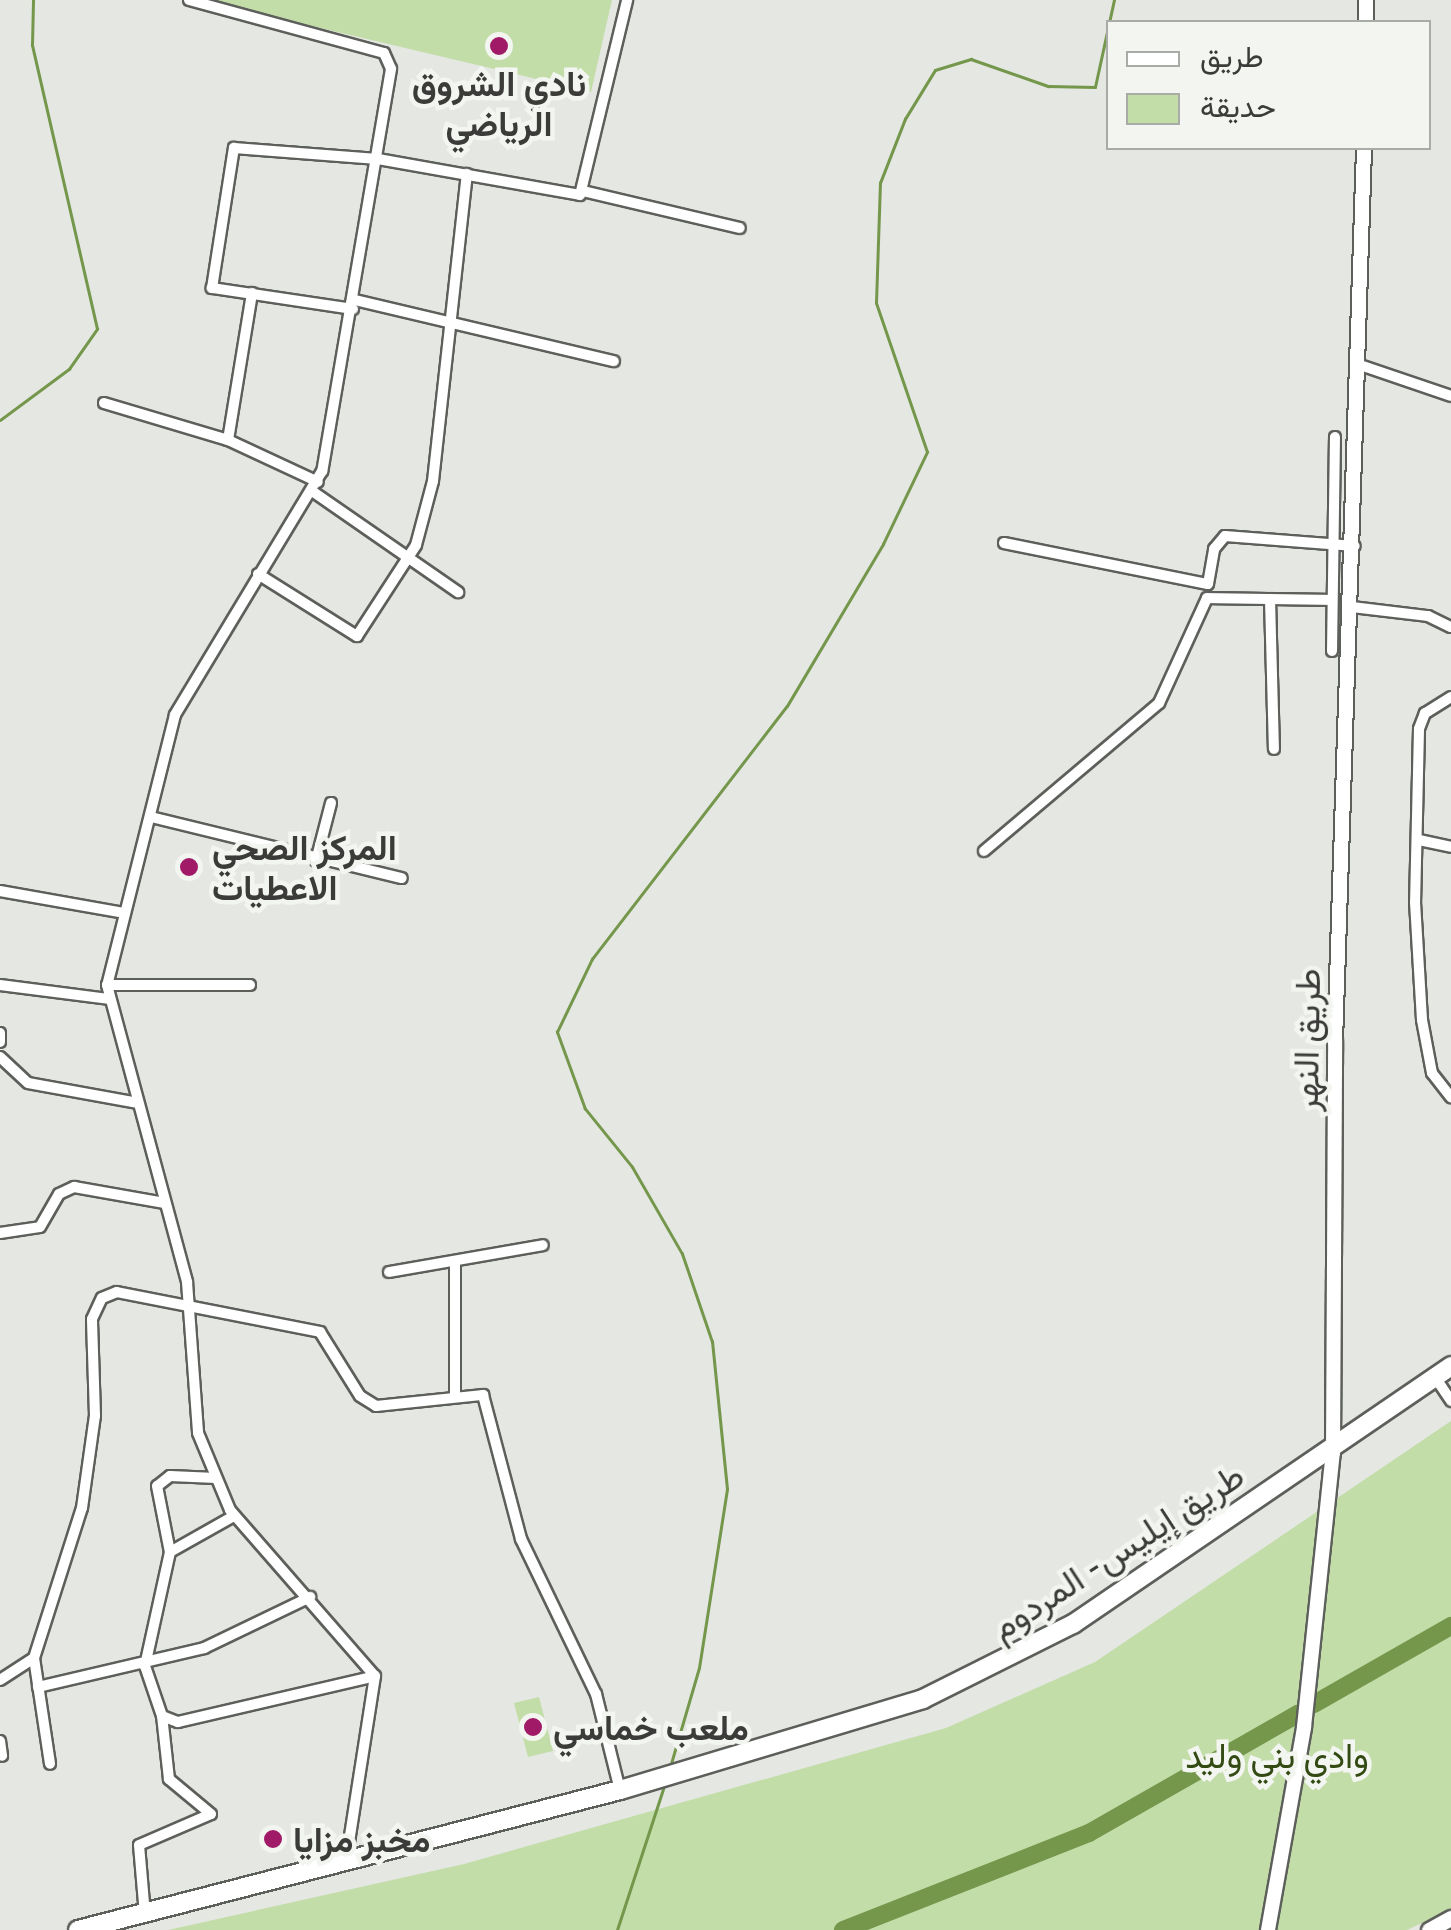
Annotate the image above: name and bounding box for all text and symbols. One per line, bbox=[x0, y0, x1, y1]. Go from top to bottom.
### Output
legend bbox=[1106, 20, 1431, 150]
marker: نادي الشروق الرياضي bbox=[488, 35, 510, 57]
text: طريق bbox=[1200, 36, 1264, 75]
place label: نادي الشروق الرياضي bbox=[412, 62, 586, 144]
text: حديقة bbox=[1200, 86, 1276, 125]
place label: المركز الصحي الاعطيات bbox=[212, 826, 397, 908]
marker: المركز الصحي الاعطيات bbox=[176, 854, 202, 880]
street label: طريق النهر bbox=[1284, 968, 1328, 1112]
street label: طريق إيليس- المردوم bbox=[983, 1454, 1251, 1648]
place label: ملعب خماسي bbox=[553, 1706, 749, 1748]
marker: ملعب خماسي bbox=[522, 1716, 544, 1738]
park label: وادي بني وليد bbox=[1185, 1734, 1369, 1776]
place label: مخبز مزايا bbox=[293, 1818, 431, 1860]
marker: مخبز مزايا bbox=[262, 1828, 284, 1850]

